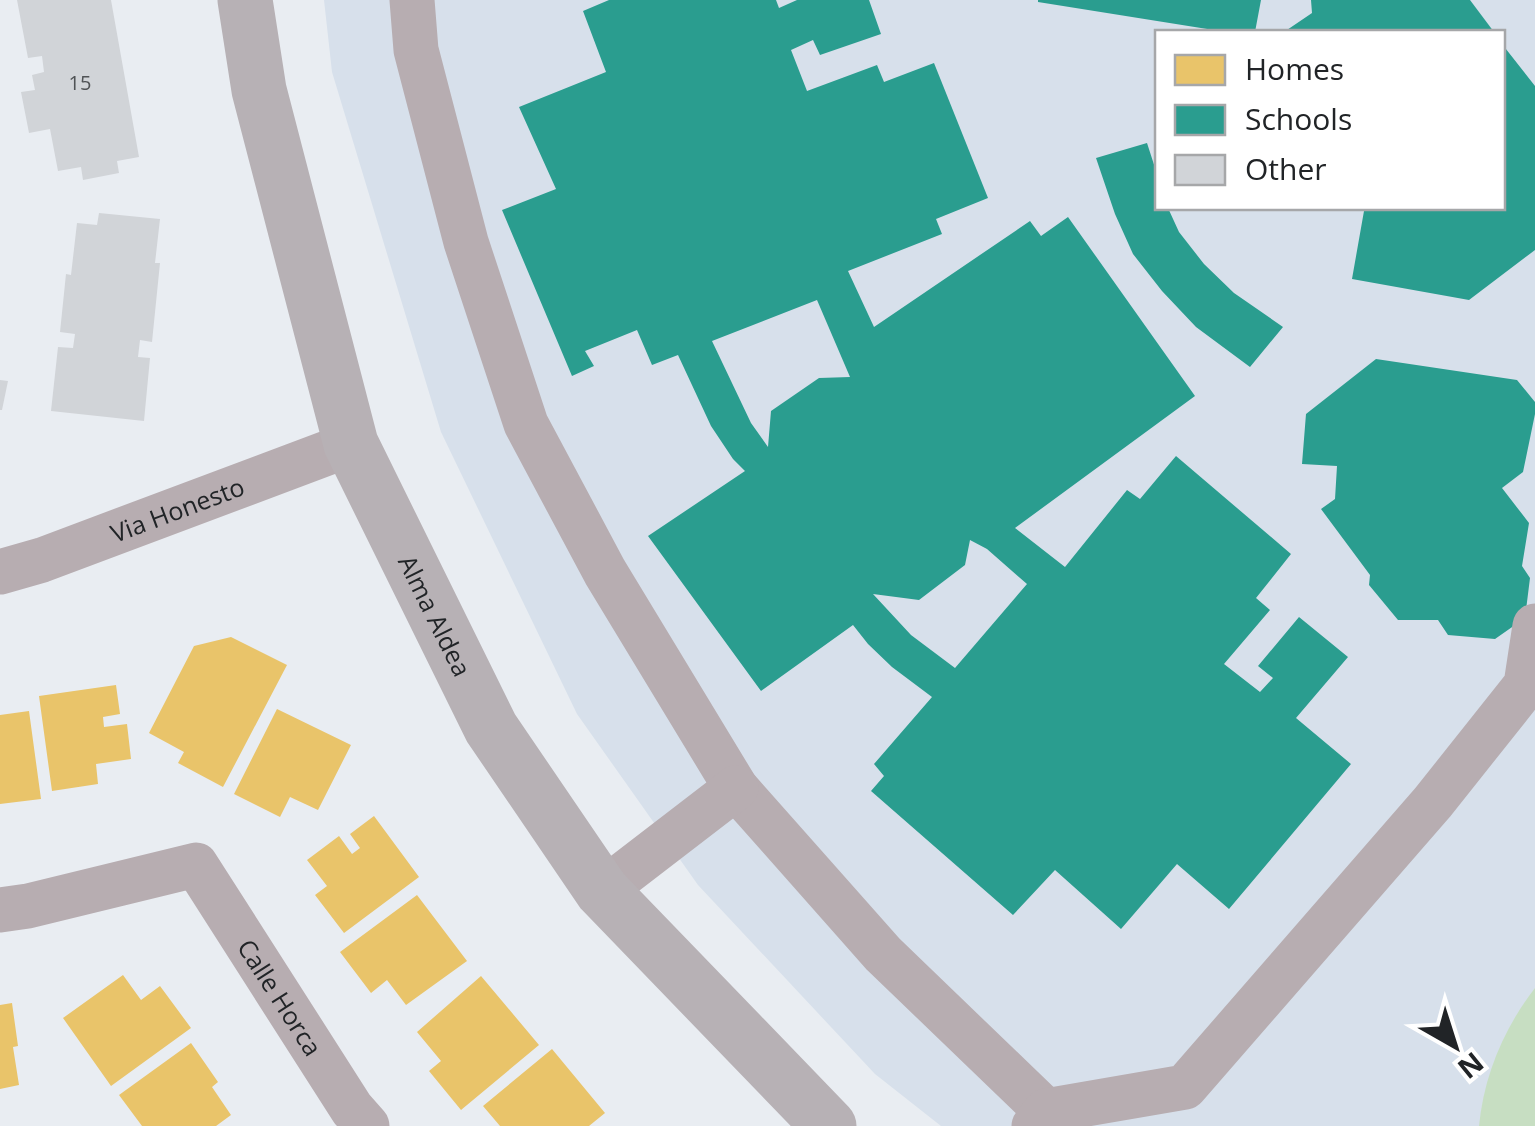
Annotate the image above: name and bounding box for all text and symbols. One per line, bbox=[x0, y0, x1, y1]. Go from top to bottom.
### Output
legend bbox=[1155, 30, 1505, 210]
text: Homes bbox=[1245, 48, 1344, 89]
house number: 15 bbox=[69, 69, 91, 96]
text: Schools bbox=[1245, 98, 1352, 139]
text: Other bbox=[1245, 148, 1327, 189]
street label: Via Honesto bbox=[105, 469, 249, 550]
street label: Alma Aldea bbox=[391, 549, 480, 682]
street label: Calle Horca bbox=[230, 932, 330, 1062]
north arrow bbox=[1405, 996, 1505, 1096]
text: N bbox=[1451, 1044, 1492, 1088]

